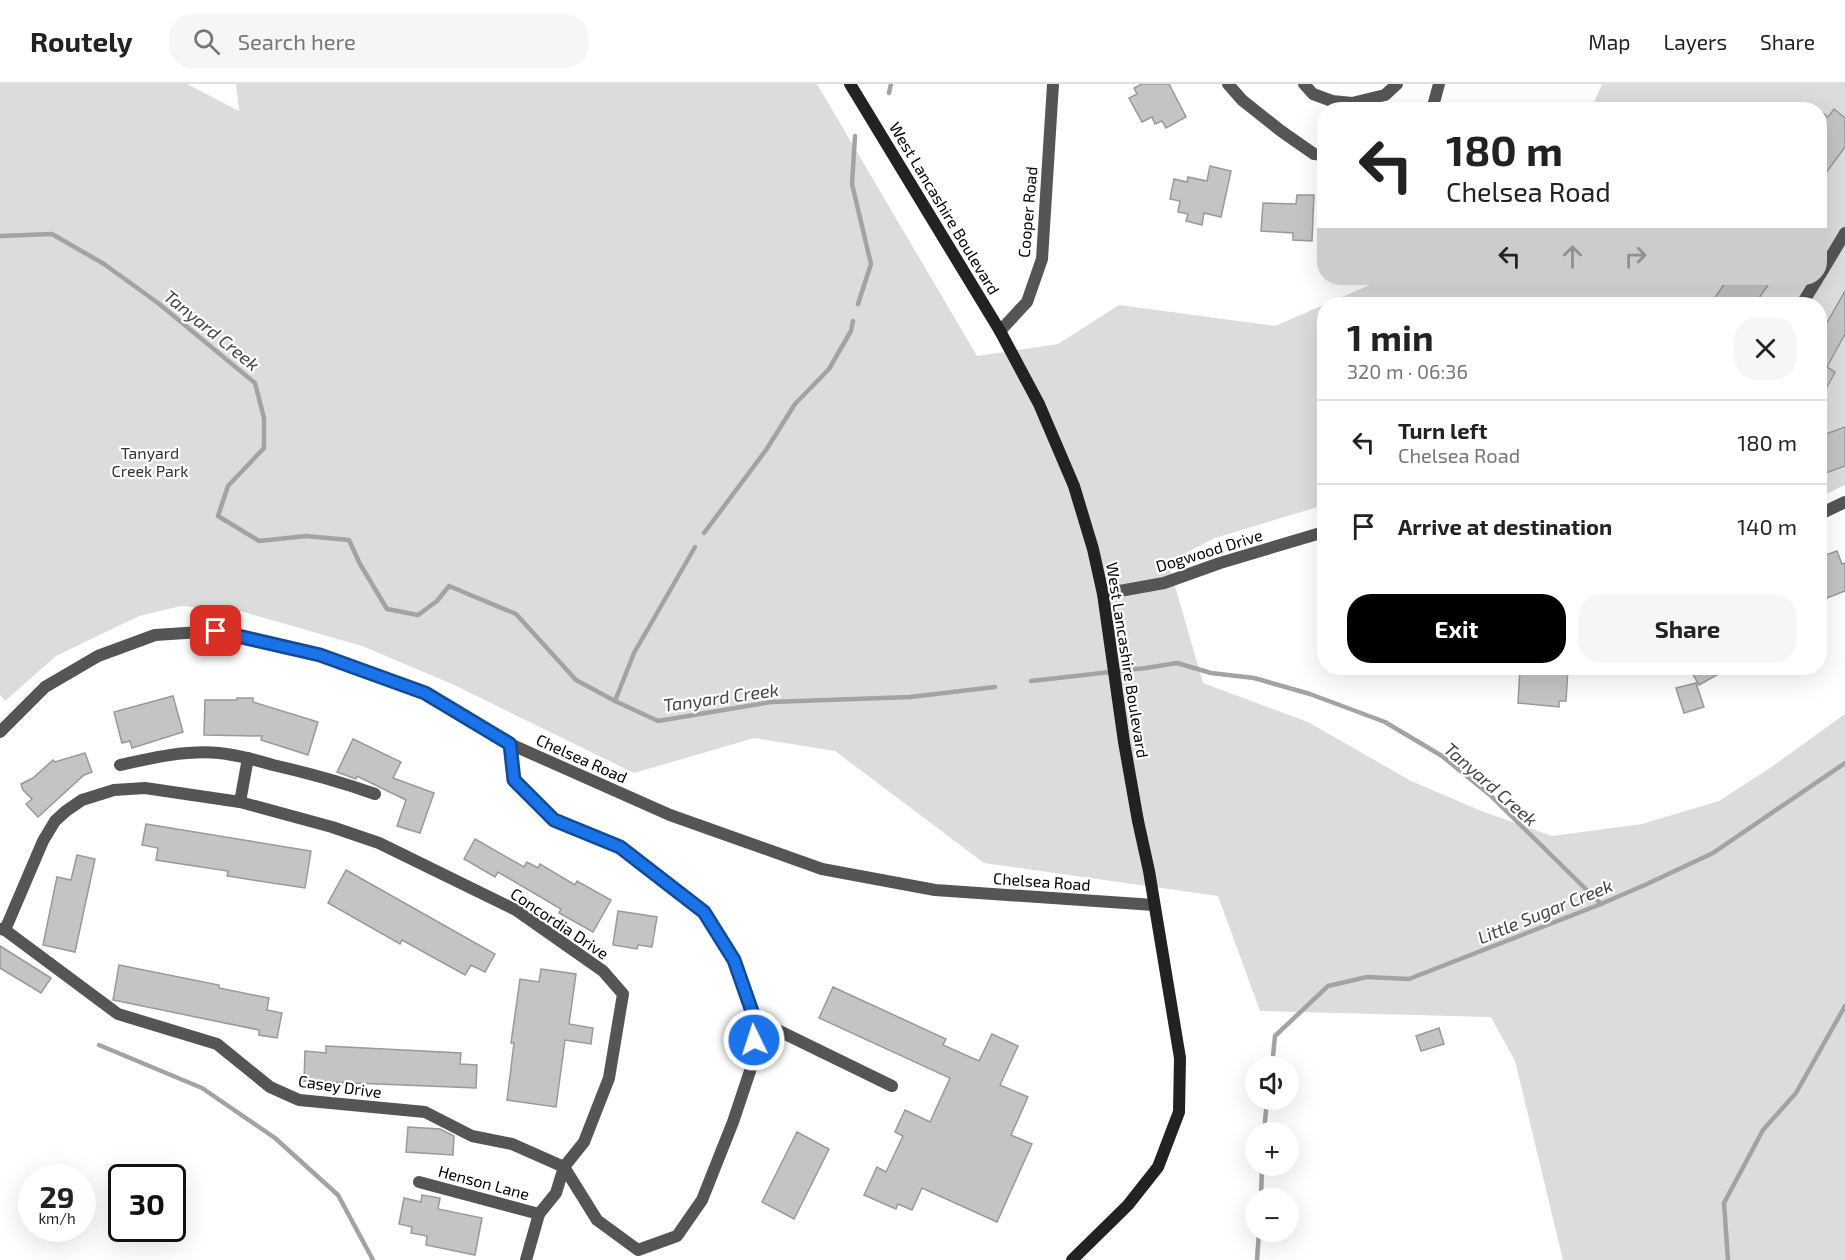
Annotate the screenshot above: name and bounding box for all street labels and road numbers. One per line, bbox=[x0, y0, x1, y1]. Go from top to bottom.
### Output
street label: West Lancashire Boulevard bbox=[886, 118, 1004, 298]
street label: Cooper Road bbox=[1014, 166, 1040, 258]
street label: Dogwood Drive bbox=[1153, 525, 1265, 575]
street label: West Lancashire Boulevard bbox=[1103, 561, 1153, 759]
street label: Chelsea Road bbox=[534, 729, 630, 787]
street label: Chelsea Road bbox=[993, 868, 1091, 894]
street label: Concordia Drive bbox=[507, 883, 613, 963]
street label: Casey Drive bbox=[297, 1071, 383, 1101]
street label: Henson Lane bbox=[436, 1161, 532, 1203]

